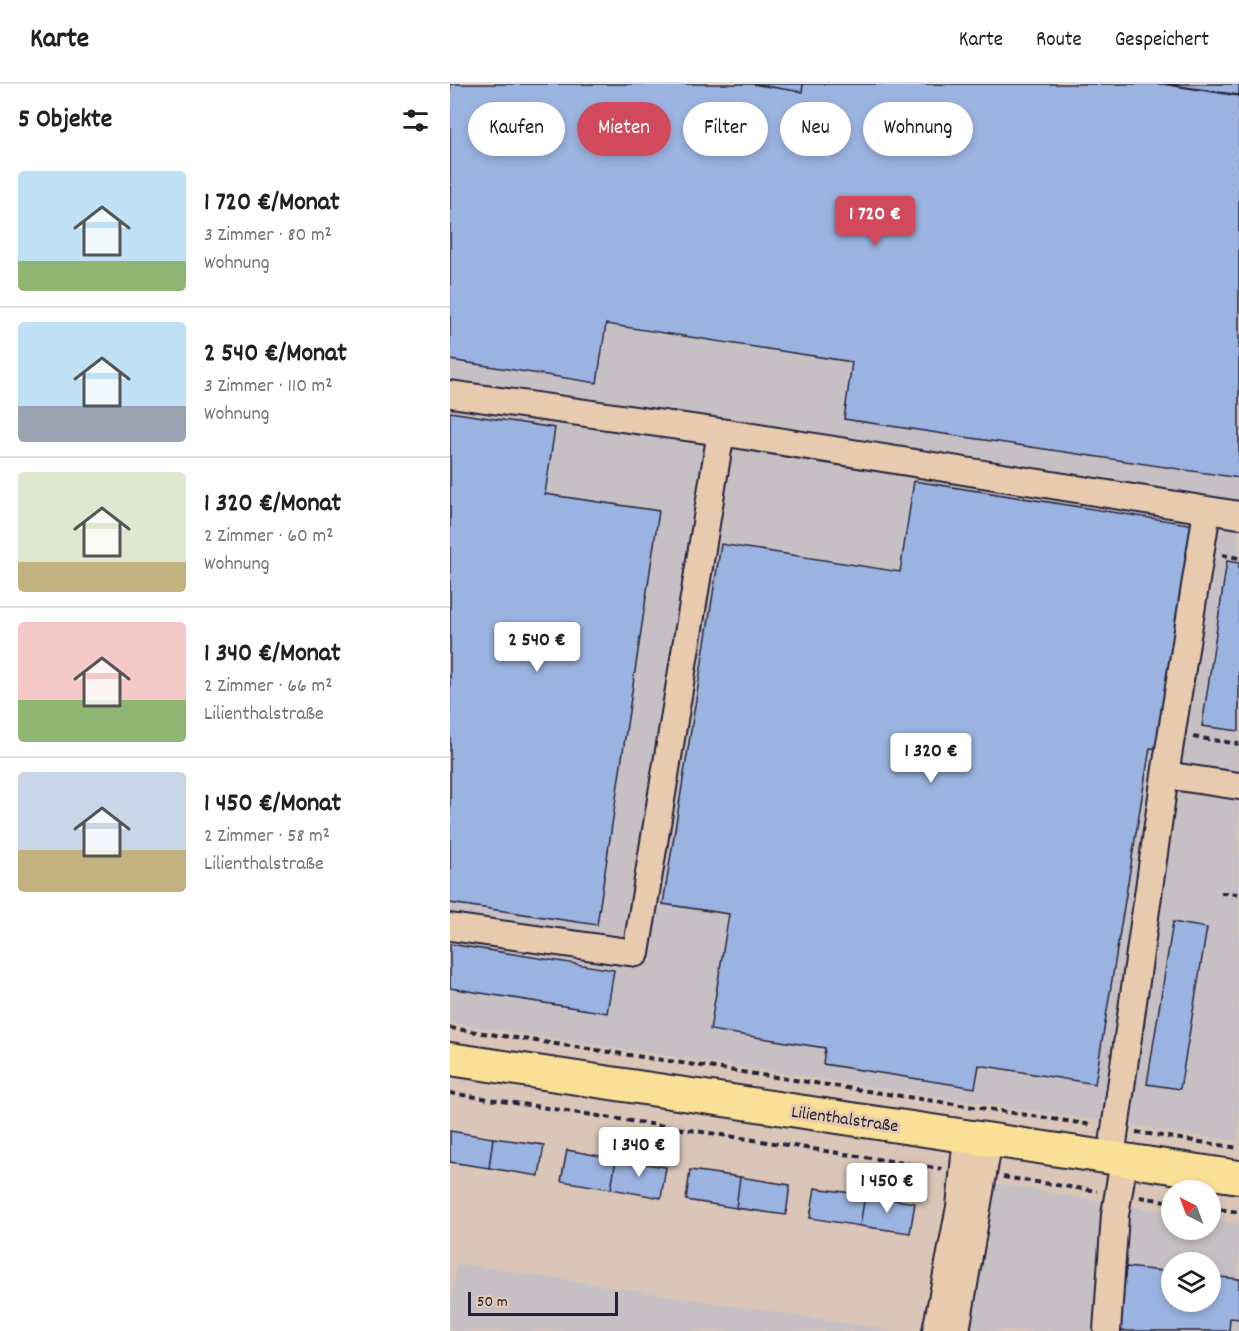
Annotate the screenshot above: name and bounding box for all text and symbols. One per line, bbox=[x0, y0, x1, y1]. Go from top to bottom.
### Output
text: Karte bbox=[30, 21, 89, 61]
text: Karte bbox=[959, 26, 1003, 56]
text: Route bbox=[1036, 26, 1082, 56]
text: Gespeichert bbox=[1115, 26, 1209, 56]
text: 5 Objekte bbox=[18, 102, 112, 139]
chip: Kaufen bbox=[468, 102, 565, 156]
chip: Mieten bbox=[577, 102, 671, 156]
chip: Filter bbox=[683, 102, 768, 156]
chip: Neu bbox=[780, 102, 851, 156]
chip: Wohnung bbox=[863, 102, 973, 156]
icon: filters bbox=[399, 104, 432, 137]
text: 1 720 €/Monat bbox=[204, 185, 340, 222]
icon: home bbox=[66, 195, 138, 267]
pin: 1 720 € bbox=[820, 196, 930, 247]
text: 1 720 € bbox=[849, 201, 901, 229]
text: 3 Zimmer · 80 m² bbox=[204, 222, 332, 250]
text: Wohnung bbox=[204, 250, 269, 278]
text: 2 540 €/Monat bbox=[204, 336, 347, 373]
icon: home bbox=[66, 346, 138, 418]
text: 3 Zimmer · 110 m² bbox=[204, 373, 333, 401]
text: Wohnung bbox=[204, 401, 269, 429]
text: 1 320 €/Monat bbox=[204, 486, 341, 523]
icon: home bbox=[66, 496, 138, 568]
text: 2 Zimmer · 60 m² bbox=[204, 523, 334, 551]
text: Wohnung bbox=[204, 551, 269, 579]
pin: 2 540 € bbox=[482, 622, 592, 673]
text: 2 540 € bbox=[508, 627, 566, 655]
text: 1 340 €/Monat bbox=[204, 636, 341, 673]
icon: home bbox=[66, 646, 138, 718]
text: 2 Zimmer · 66 m² bbox=[204, 673, 332, 701]
text: Lilienthalstraße bbox=[204, 701, 324, 729]
pin: 1 320 € bbox=[876, 733, 986, 784]
text: 1 320 € bbox=[904, 738, 958, 766]
text: 1 450 €/Monat bbox=[204, 786, 341, 823]
icon: home bbox=[66, 796, 138, 868]
text: 2 Zimmer · 58 m² bbox=[204, 823, 330, 851]
text: Lilienthalstraße bbox=[204, 851, 324, 879]
street label: Lilienthalstraße bbox=[789, 1101, 900, 1140]
pin: 1 340 € bbox=[584, 1127, 694, 1178]
text: 1 340 € bbox=[613, 1132, 665, 1160]
pin: 1 450 € bbox=[832, 1163, 942, 1214]
text: 1 450 € bbox=[860, 1168, 914, 1196]
north arrow bbox=[1161, 1180, 1221, 1240]
map controls bbox=[1161, 1180, 1221, 1312]
button: layers bbox=[1161, 1252, 1221, 1312]
scale bar bbox=[468, 1289, 618, 1316]
text: 50 m bbox=[477, 1291, 508, 1314]

